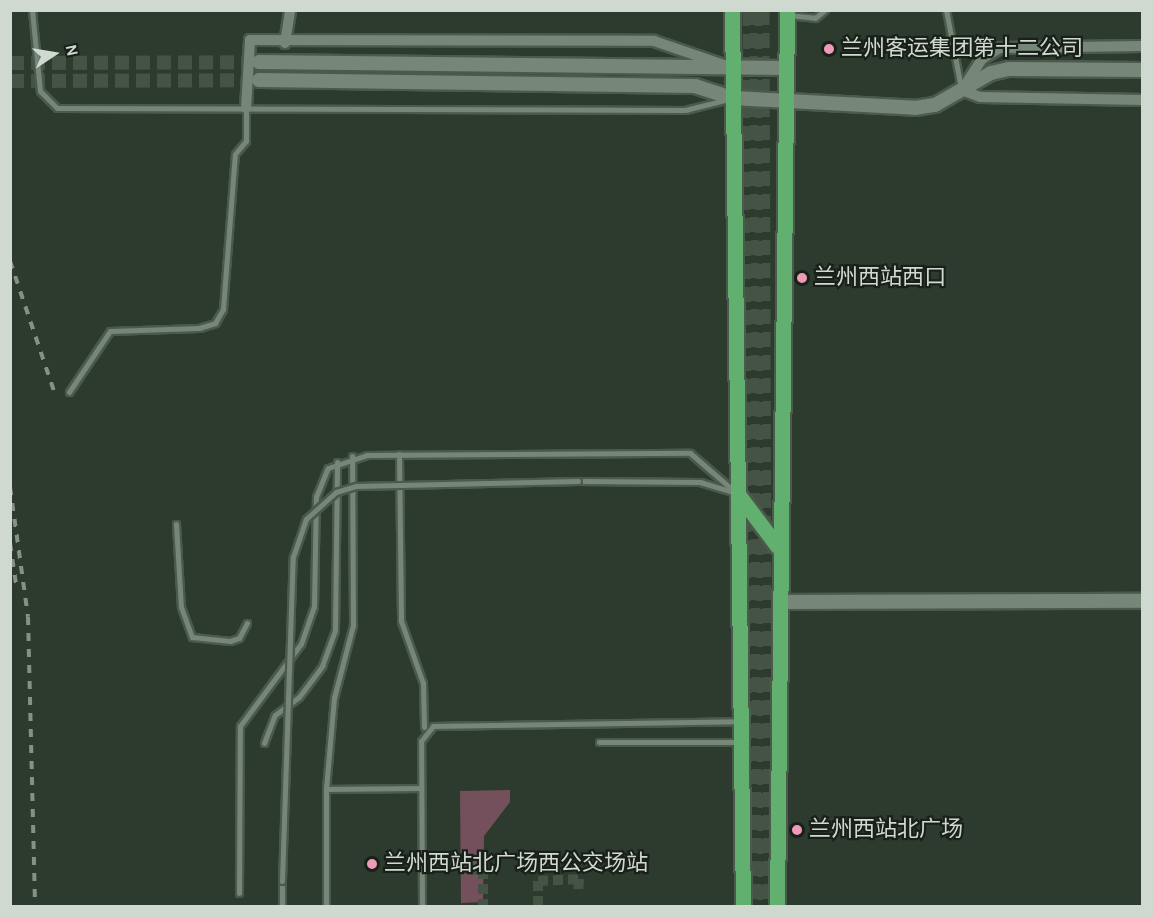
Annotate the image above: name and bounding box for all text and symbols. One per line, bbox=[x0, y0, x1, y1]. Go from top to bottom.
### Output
north arrow bbox=[24, 24, 84, 84]
place label: 兰州客运集团第十二公司 bbox=[841, 36, 1083, 62]
marker: 兰州客运集团第十二公司 bbox=[822, 42, 836, 56]
text: N bbox=[62, 43, 83, 58]
place label: 兰州西站西口 bbox=[814, 265, 946, 291]
marker: 兰州西站西口 bbox=[795, 271, 809, 285]
place label: 兰州西站北广场 bbox=[809, 817, 963, 843]
marker: 兰州西站北广场 bbox=[790, 823, 804, 837]
place label: 兰州西站北广场西公交场站 bbox=[384, 851, 648, 877]
marker: 兰州西站北广场西公交场站 bbox=[365, 857, 379, 871]

